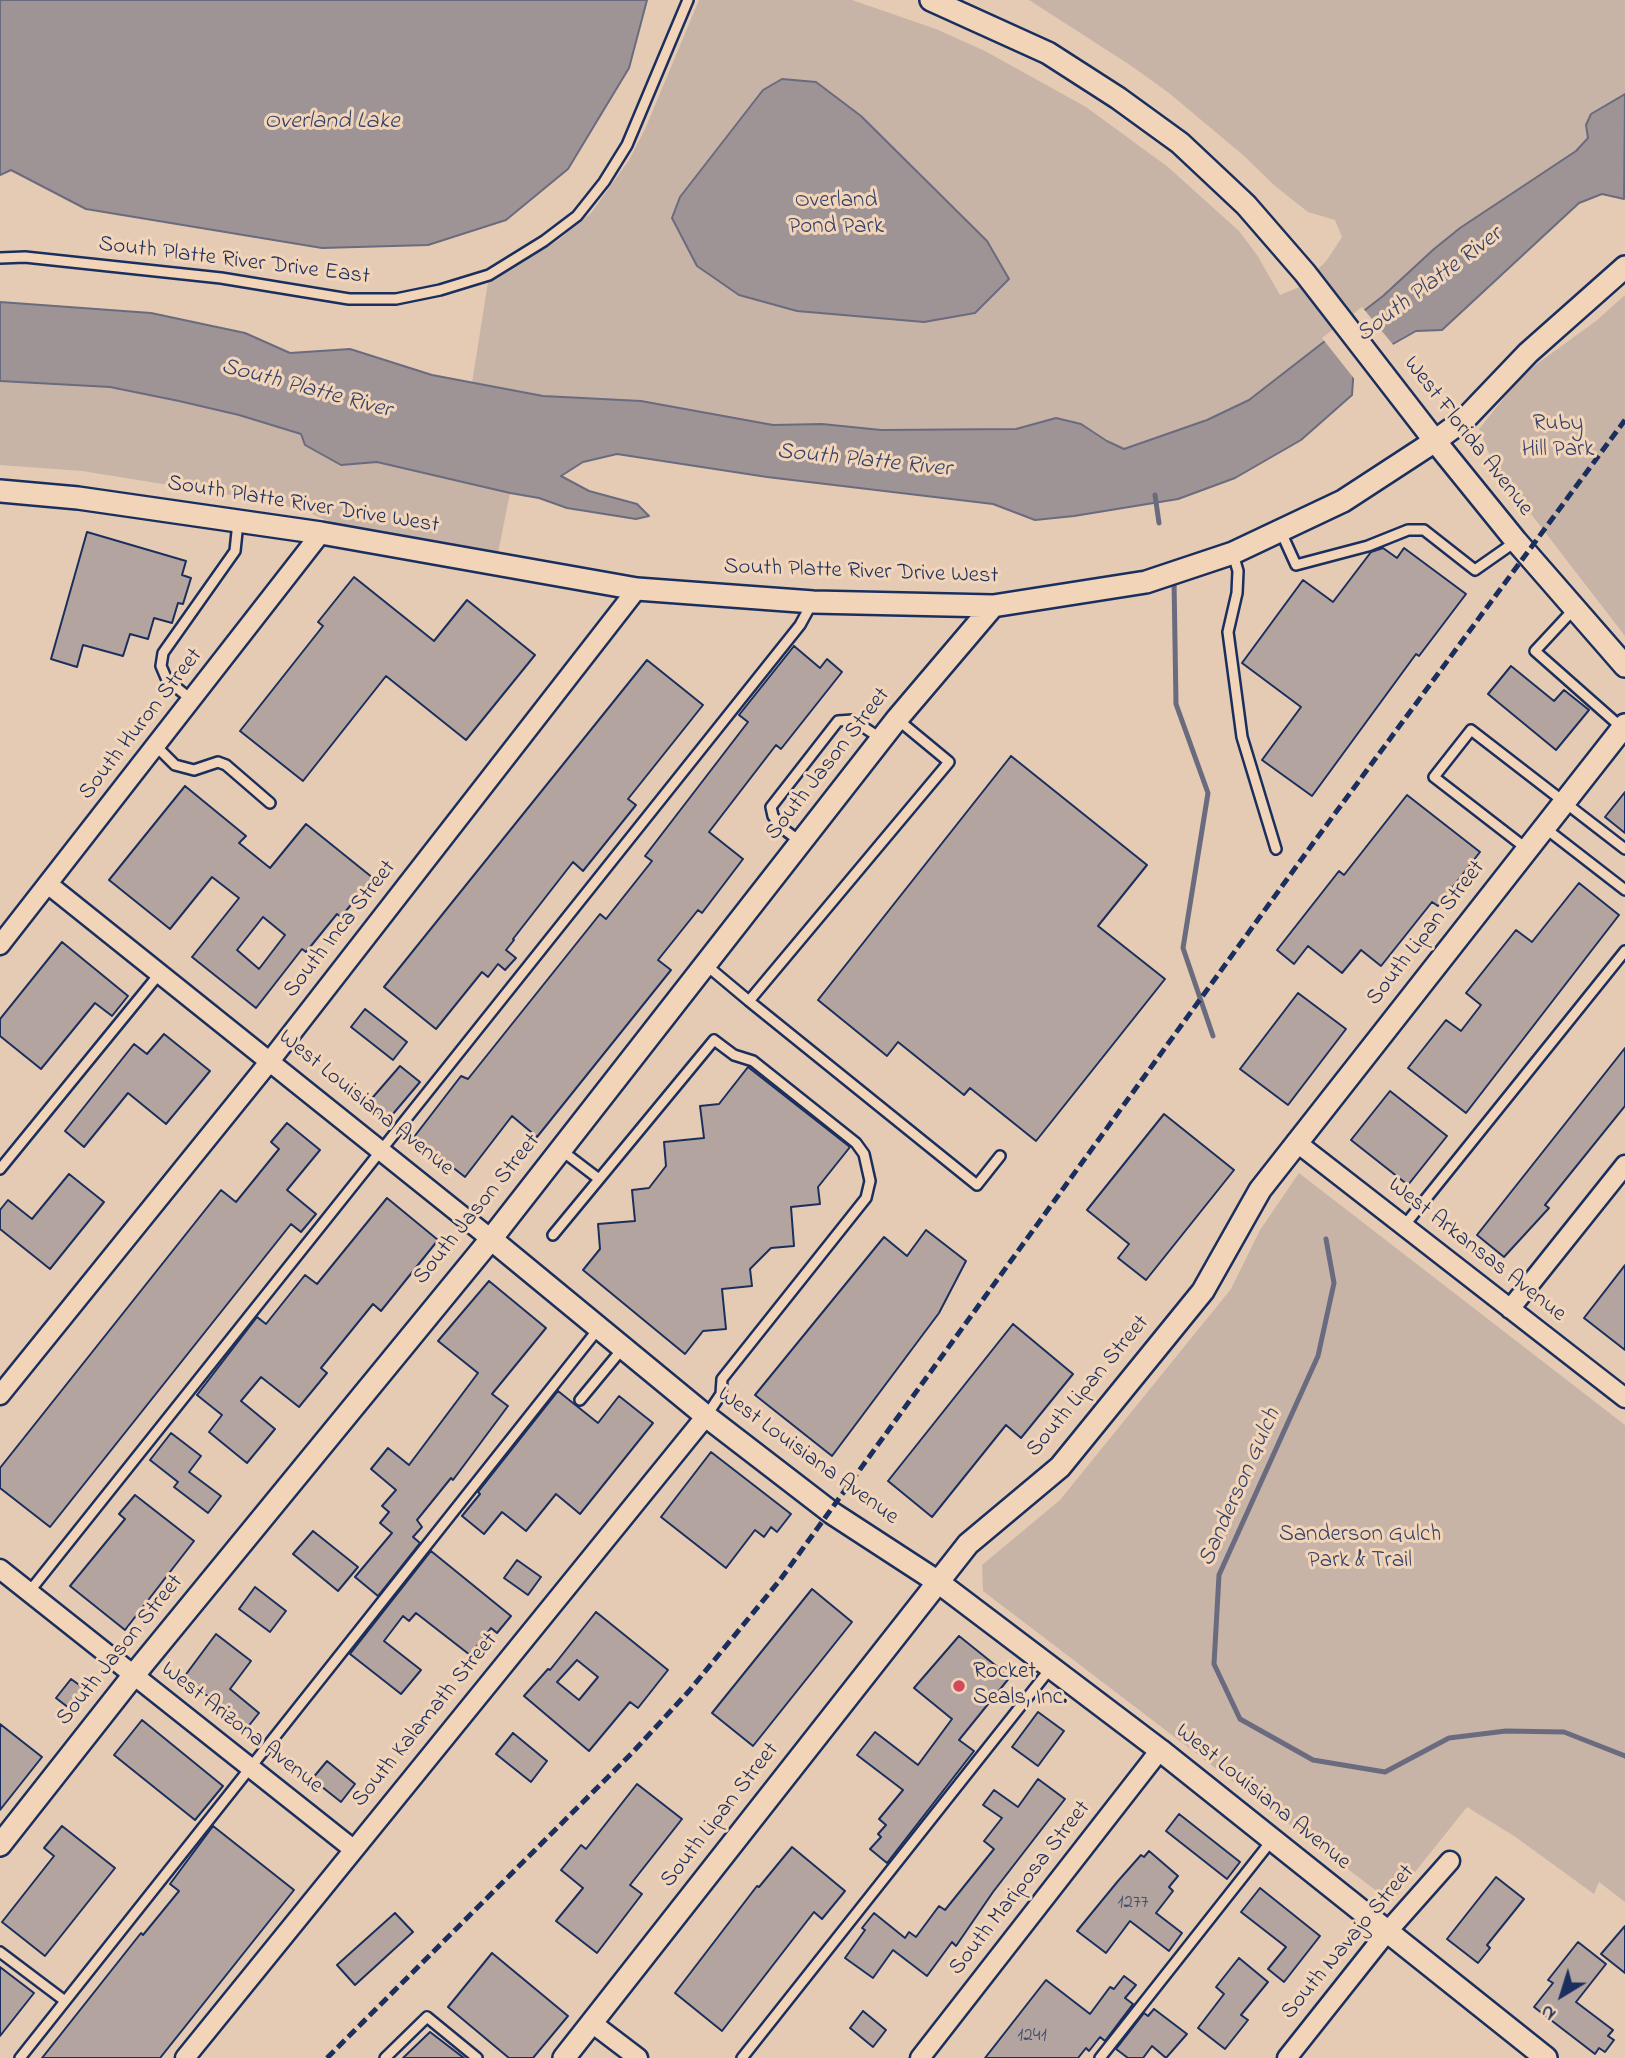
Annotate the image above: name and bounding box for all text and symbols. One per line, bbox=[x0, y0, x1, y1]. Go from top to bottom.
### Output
water label: Overland Lake bbox=[264, 109, 400, 137]
park label: Overland Pond Park bbox=[788, 188, 884, 242]
water label: South Platte River bbox=[1351, 222, 1509, 350]
street label: South Platte River Drive East bbox=[97, 232, 371, 292]
street label: West Florida Avenue bbox=[1396, 352, 1538, 522]
water label: South Platte River bbox=[218, 353, 394, 427]
park label: Ruby Hill Park bbox=[1522, 411, 1594, 465]
water label: South Platte River bbox=[775, 439, 953, 485]
street label: South Platte River Drive West bbox=[165, 471, 441, 541]
street label: South Platte River Drive West bbox=[723, 554, 999, 592]
street label: South Huron Street bbox=[74, 644, 210, 806]
street label: South Jason Street bbox=[761, 683, 897, 847]
street label: South Inca Street bbox=[279, 856, 403, 1004]
street label: South Lipan Street bbox=[1362, 856, 1492, 1012]
street label: West Louisiana Avenue bbox=[272, 1025, 458, 1183]
street label: South Jason Street bbox=[409, 1129, 547, 1291]
street label: West Arkansas Avenue bbox=[1381, 1173, 1571, 1329]
street label: South Lipan Street bbox=[1022, 1310, 1156, 1464]
street label: West Louisiana Avenue bbox=[711, 1382, 903, 1532]
water label: Sanderson Gulch bbox=[1193, 1405, 1289, 1571]
park label: Sanderson Gulch Park & Trail bbox=[1279, 1522, 1441, 1576]
street label: South Jason Street bbox=[52, 1570, 190, 1732]
street label: South Kalamath Street bbox=[347, 1628, 505, 1814]
street label: West Arizona Avenue bbox=[154, 1657, 328, 1801]
place label: Rocket Seals, Inc. bbox=[973, 1659, 1067, 1713]
marker: Rocket Seals, Inc. bbox=[951, 1678, 967, 1694]
street label: West Louisiana Avenue bbox=[1169, 1719, 1355, 1877]
street label: South Lipan Street bbox=[656, 1738, 786, 1894]
street label: South Mariposa Street bbox=[944, 1796, 1098, 1982]
street label: South Navajo Street bbox=[1276, 1860, 1422, 2026]
house number: 1277 bbox=[1117, 1893, 1149, 1915]
north arrow bbox=[1527, 1960, 1597, 2030]
text: N bbox=[1535, 1997, 1562, 2027]
house number: 1241 bbox=[1017, 2026, 1047, 2048]

